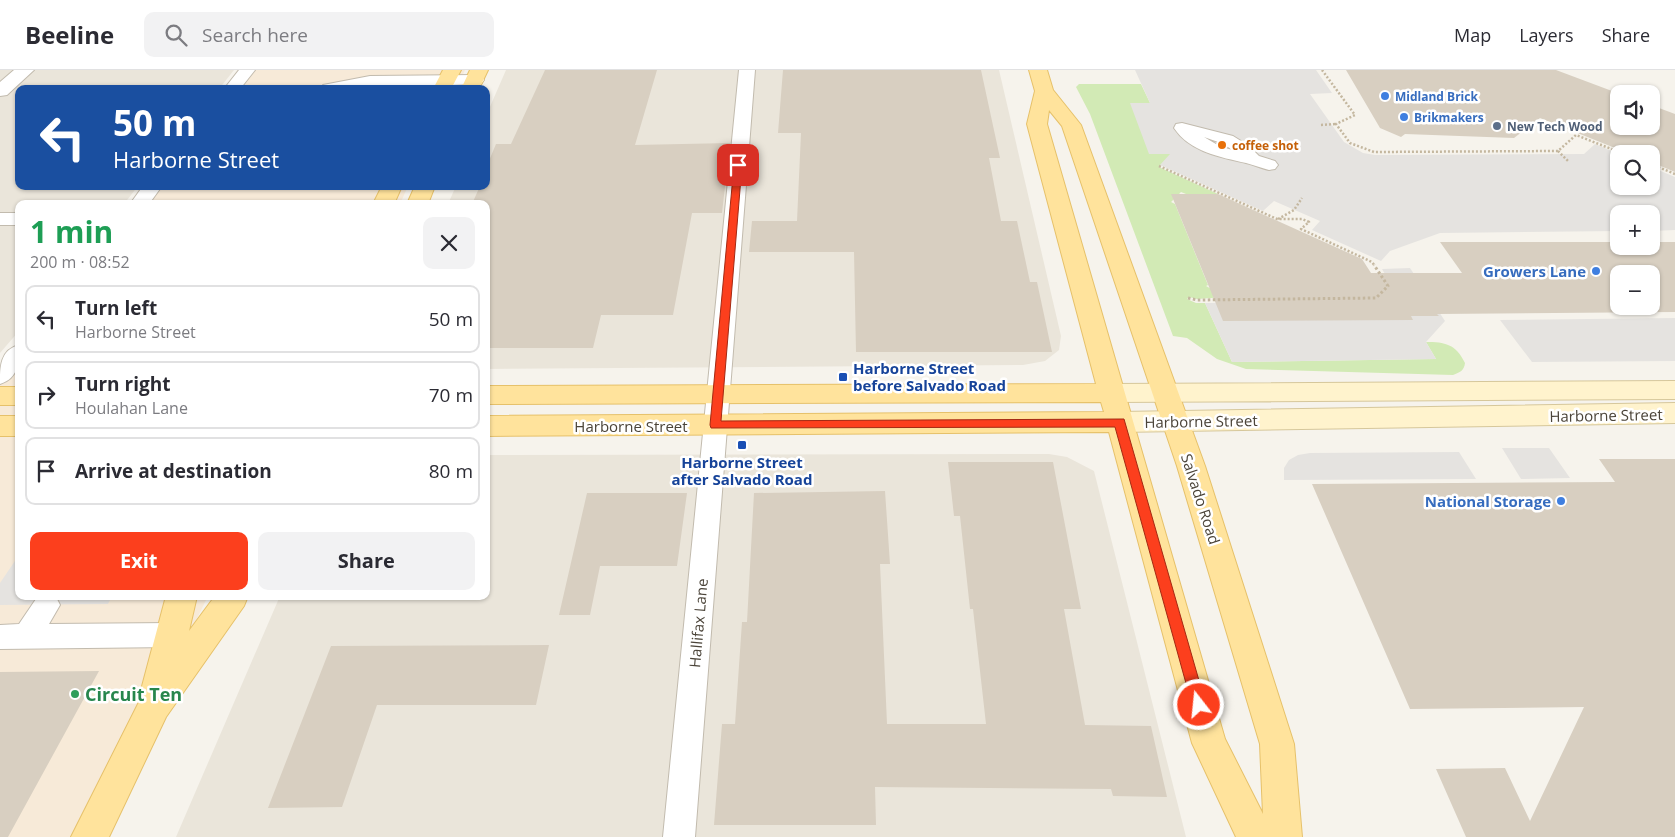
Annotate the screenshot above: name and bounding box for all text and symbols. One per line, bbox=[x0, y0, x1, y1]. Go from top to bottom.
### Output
search box bbox=[144, 12, 494, 57]
text: Beeline bbox=[25, 18, 114, 51]
icon: search bbox=[162, 21, 190, 49]
text: Search here bbox=[202, 22, 308, 48]
text: Map bbox=[1454, 23, 1491, 47]
text: Layers bbox=[1519, 23, 1574, 47]
text: Share bbox=[1602, 23, 1650, 47]
map controls bbox=[1610, 85, 1660, 315]
button: sound bbox=[1610, 85, 1660, 135]
place label: Midland Brick bbox=[1395, 88, 1478, 105]
marker: Midland Brick bbox=[1379, 90, 1391, 102]
text: 50 m bbox=[113, 99, 196, 146]
icon: left bbox=[30, 105, 95, 170]
place label: Brikmakers bbox=[1414, 109, 1484, 126]
marker: Brikmakers bbox=[1398, 111, 1410, 123]
place label: New Tech Wood bbox=[1507, 118, 1603, 135]
marker: New Tech Wood bbox=[1491, 120, 1503, 132]
place label: coffee shot bbox=[1232, 137, 1299, 154]
marker: coffee shot bbox=[1216, 139, 1228, 151]
text: Harborne Street bbox=[113, 144, 279, 174]
pin bbox=[717, 144, 759, 186]
button: search bbox=[1610, 145, 1660, 195]
icon: arrive bbox=[724, 151, 752, 179]
button: + bbox=[1610, 205, 1660, 255]
text: 1 min bbox=[30, 211, 113, 252]
button: close bbox=[423, 217, 475, 269]
text: 200 m · 08:52 bbox=[30, 251, 130, 273]
place label: Growers Lane bbox=[1483, 261, 1586, 281]
marker: Growers Lane bbox=[1590, 265, 1602, 277]
button: − bbox=[1610, 265, 1660, 315]
text: Turn left bbox=[75, 295, 157, 321]
icon: left bbox=[32, 305, 60, 333]
text: 50 m bbox=[429, 306, 473, 332]
text: Harborne Street bbox=[75, 321, 196, 343]
place label: Harborne Street before Salvado Road bbox=[853, 358, 1006, 395]
text: Turn right bbox=[75, 371, 170, 397]
marker: Harborne Street before Salvado Road bbox=[837, 371, 849, 383]
icon: right bbox=[32, 381, 60, 409]
text: 70 m bbox=[429, 382, 473, 408]
text: Houlahan Lane bbox=[75, 397, 188, 419]
street label: Harborne Street bbox=[1549, 404, 1663, 426]
street label: Harborne Street bbox=[1144, 410, 1258, 432]
street label: Harborne Street bbox=[574, 416, 688, 436]
marker: Harborne Street after Salvado Road bbox=[736, 439, 748, 451]
street label: Salvado Road bbox=[1177, 451, 1225, 547]
place label: Harborne Street after Salvado Road bbox=[672, 452, 812, 489]
icon: arrive bbox=[32, 457, 60, 485]
text: Arrive at destination bbox=[75, 458, 272, 484]
text: 80 m bbox=[429, 458, 473, 484]
place label: National Storage bbox=[1425, 491, 1551, 511]
marker: National Storage bbox=[1555, 495, 1567, 507]
button: Exit bbox=[30, 532, 248, 590]
button: Share bbox=[258, 532, 475, 590]
street label: Hallifax Lane bbox=[684, 577, 712, 669]
position arrow bbox=[1172, 678, 1224, 730]
place label: Circuit Ten bbox=[85, 682, 182, 706]
marker: Circuit Ten bbox=[69, 688, 81, 700]

